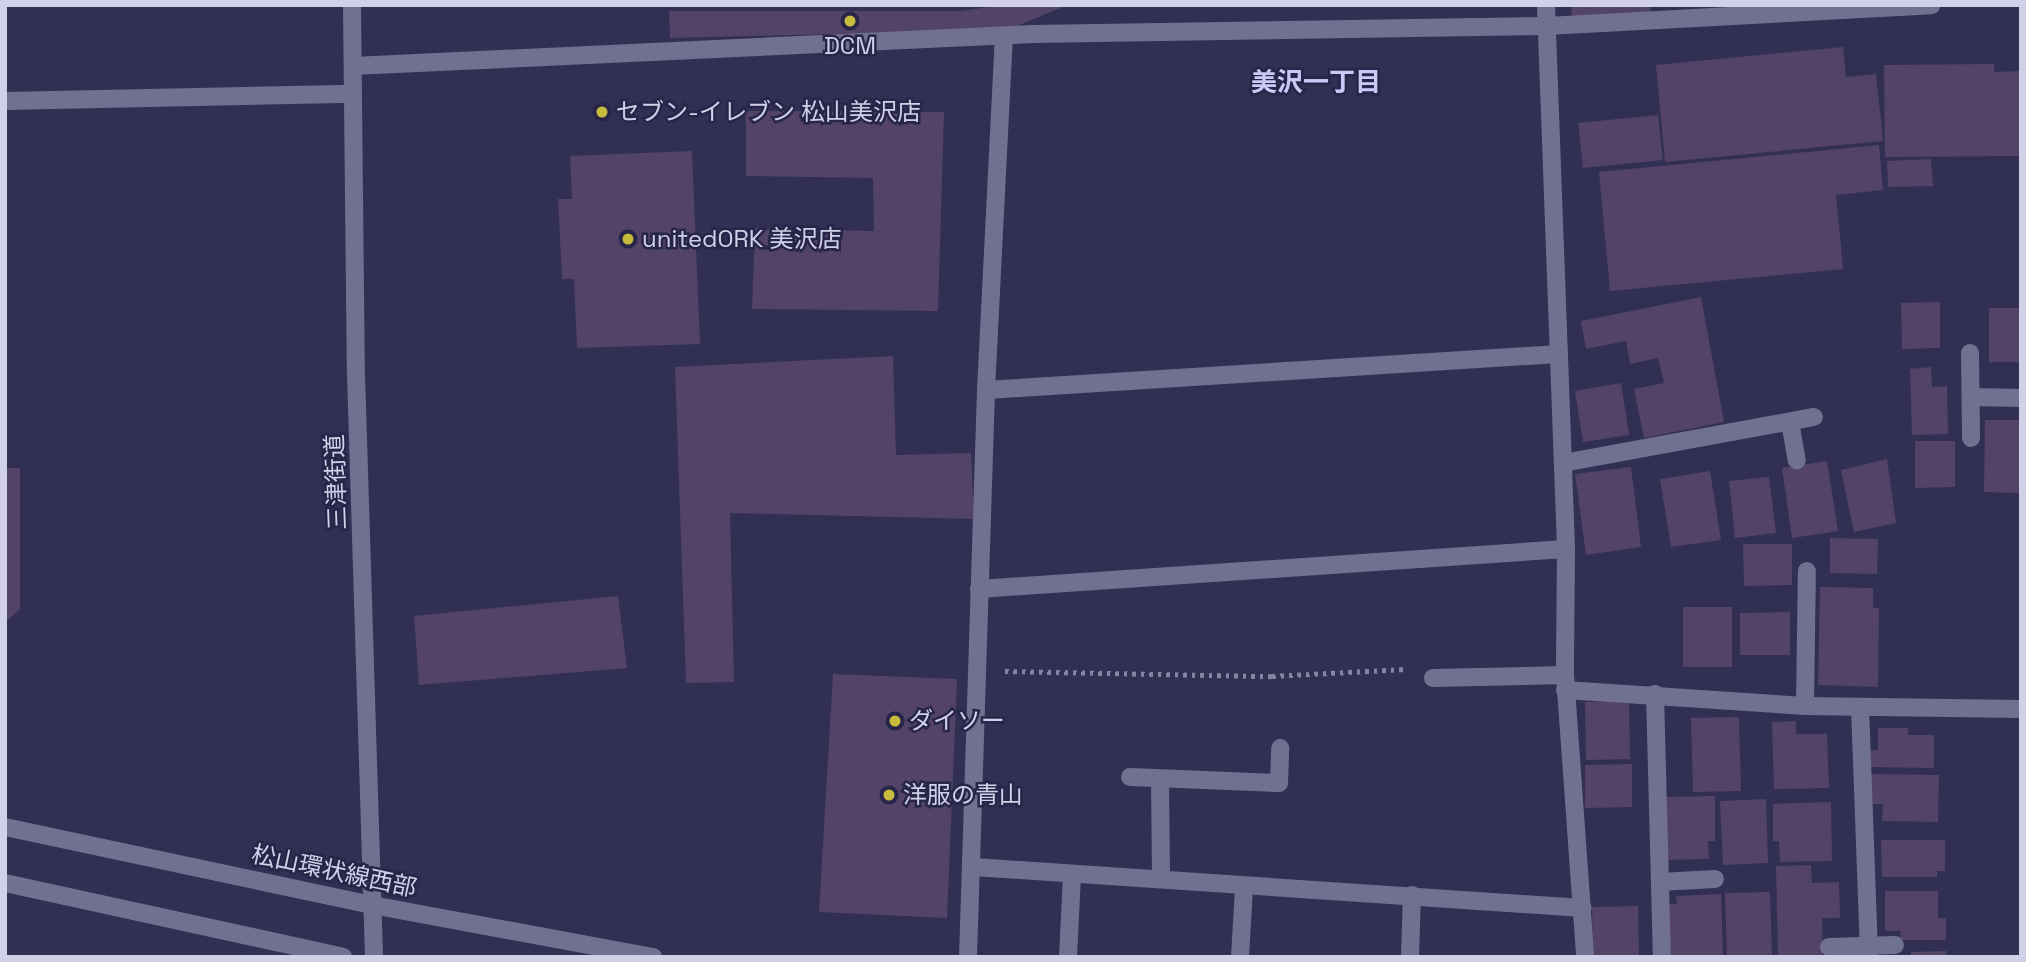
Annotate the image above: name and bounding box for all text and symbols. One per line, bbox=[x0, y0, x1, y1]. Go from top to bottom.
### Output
marker: DCM bbox=[842, 13, 858, 29]
place label: DCM bbox=[824, 32, 876, 60]
district label: 美沢一丁目 bbox=[1251, 67, 1381, 99]
place label: セブン-イレブン 松山美沢店 bbox=[616, 98, 921, 126]
marker: セブン-イレブン 松山美沢店 bbox=[594, 104, 610, 120]
place label: unitedORK 美沢店 bbox=[642, 225, 842, 253]
marker: unitedORK 美沢店 bbox=[620, 231, 636, 247]
street label: 三津街道 bbox=[320, 434, 352, 530]
place label: ダイソー bbox=[909, 707, 1005, 735]
marker: ダイソー bbox=[887, 713, 903, 729]
place label: 洋服の青山 bbox=[903, 781, 1023, 809]
marker: 洋服の青山 bbox=[881, 787, 897, 803]
street label: 松山環状線西部 bbox=[249, 839, 419, 903]

